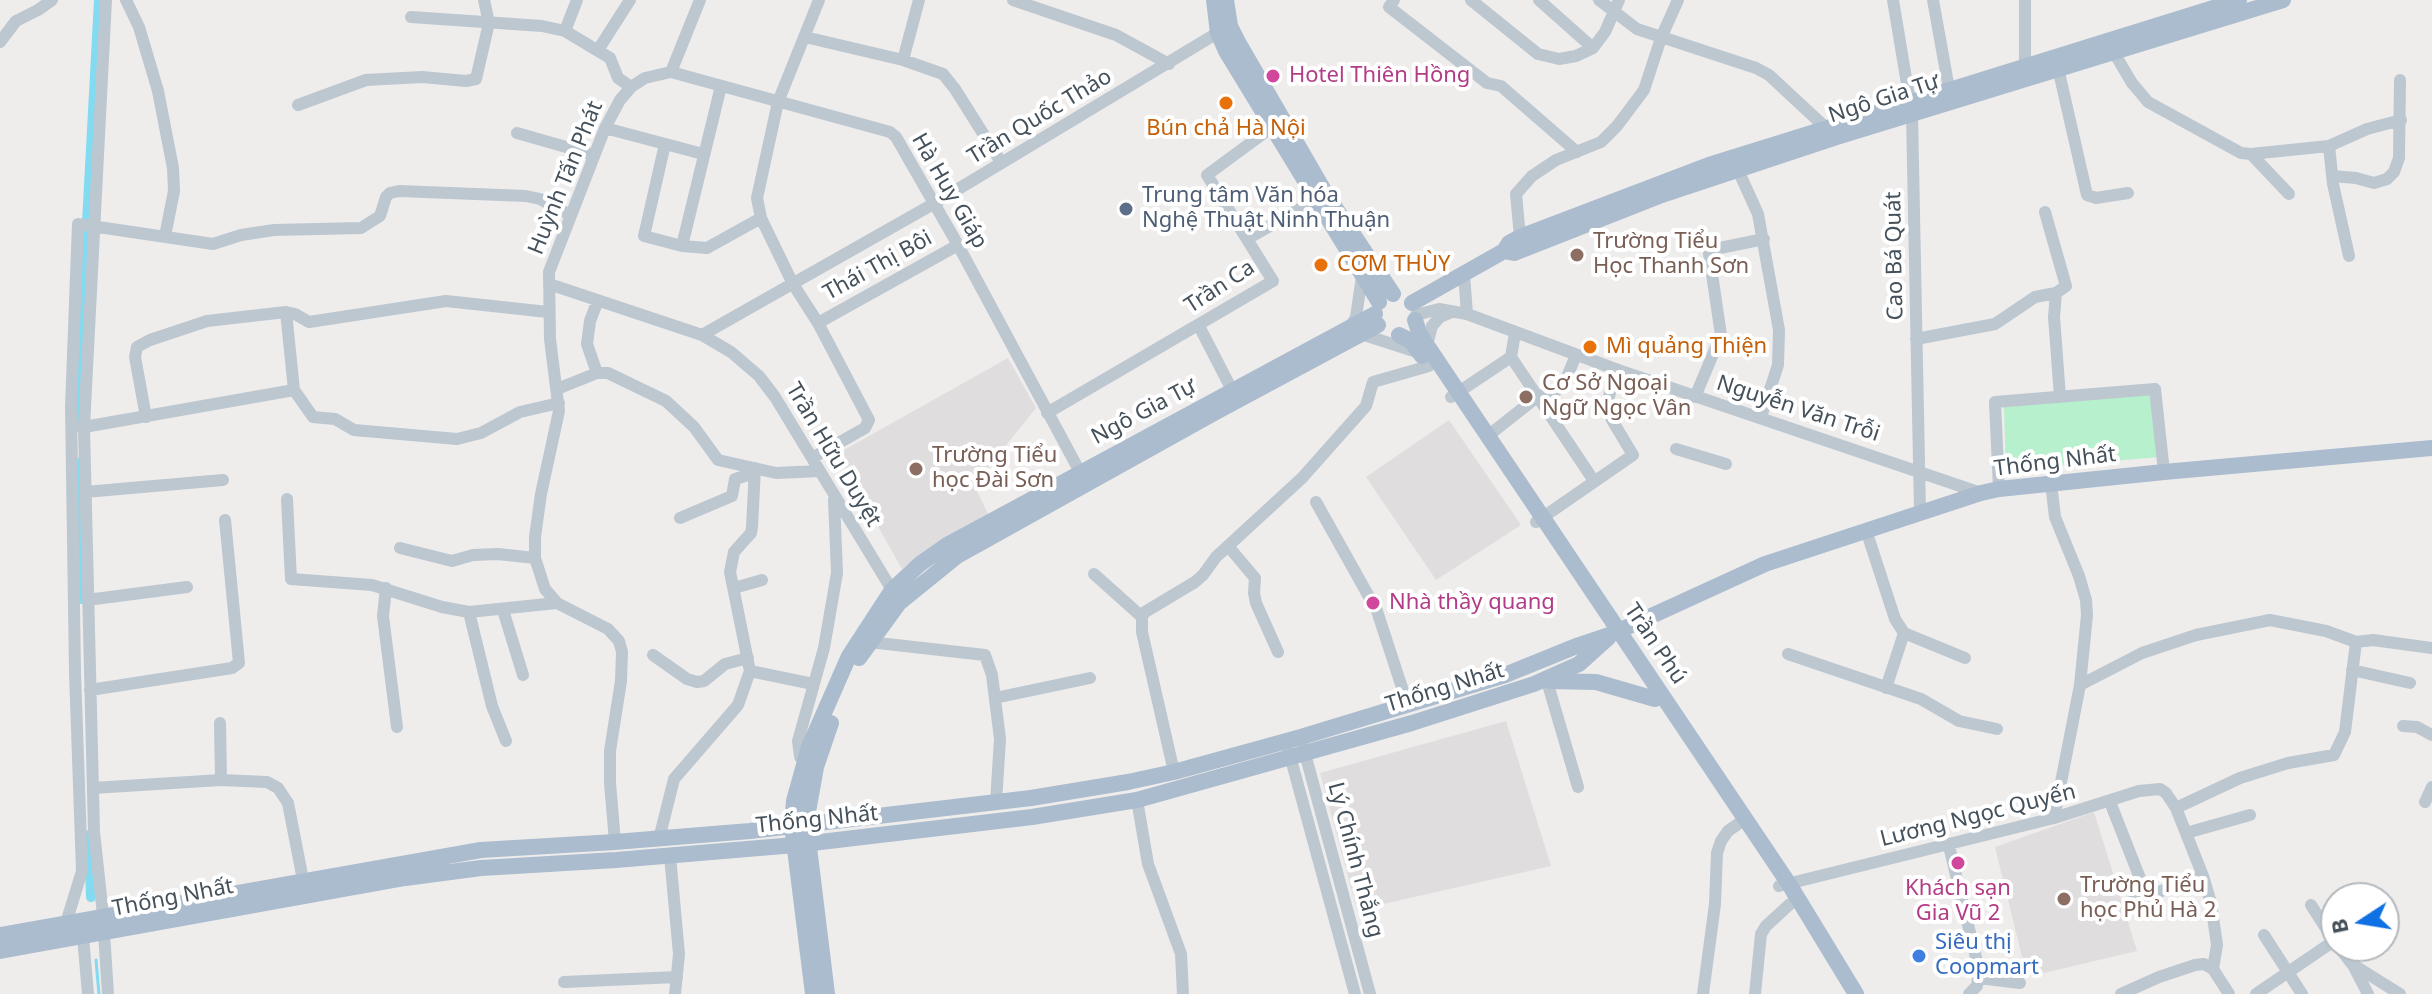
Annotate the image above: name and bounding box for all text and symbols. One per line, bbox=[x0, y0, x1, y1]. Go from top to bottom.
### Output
place label: Hotel Thiên Hồng bbox=[1289, 63, 1470, 89]
street label: Trần Quốc Thảo bbox=[963, 64, 1117, 170]
marker: Hotel Thiên Hồng bbox=[1264, 67, 1282, 85]
street label: Ngô Gia Tự bbox=[1825, 69, 1943, 129]
marker: Bún chả Hà Nội bbox=[1217, 94, 1235, 112]
street label: Huỳnh Tấn Phát bbox=[523, 97, 609, 259]
place label: Bún chả Hà Nội bbox=[1146, 116, 1306, 142]
street label: Hà Huy Giáp bbox=[905, 129, 993, 253]
place label: Trung tâm Văn hóa Nghệ Thuật Ninh Thuận bbox=[1142, 183, 1390, 234]
street label: Cao Bá Quát bbox=[1881, 191, 1909, 321]
marker: Trung tâm Văn hóa Nghệ Thuật Ninh Thuận bbox=[1117, 200, 1135, 218]
street label: Thái Thị Bôi bbox=[819, 225, 937, 307]
place label: Trường Tiểu Học Thanh Sơn bbox=[1593, 229, 1749, 280]
marker: Trường Tiểu Học Thanh Sơn bbox=[1568, 246, 1586, 264]
place label: CƠM THÙY bbox=[1337, 252, 1450, 278]
street label: Trần Ca bbox=[1180, 255, 1260, 319]
marker: CƠM THÙY bbox=[1312, 256, 1330, 274]
place label: Mì quảng Thiện bbox=[1606, 334, 1767, 360]
marker: Mì quảng Thiện bbox=[1581, 338, 1599, 356]
street label: Nguyễn Văn Trỗi bbox=[1713, 370, 1883, 448]
place label: Cơ Sở Ngoại Ngữ Ngọc Vân bbox=[1542, 371, 1691, 422]
street label: Ngô Gia Tự bbox=[1087, 373, 1201, 451]
street label: Trần Hữu Duyệt bbox=[780, 378, 886, 532]
marker: Cơ Sở Ngoại Ngữ Ngọc Vân bbox=[1517, 388, 1535, 406]
street label: Thống Nhất bbox=[1993, 441, 2117, 483]
place label: Trường Tiểu học Đài Sơn bbox=[932, 443, 1057, 494]
marker: Trường Tiểu học Đài Sơn bbox=[907, 460, 925, 478]
place label: Nhà thầy quang bbox=[1389, 590, 1555, 616]
marker: Nhà thầy quang bbox=[1364, 594, 1382, 612]
street label: Trần Phú bbox=[1618, 599, 1692, 689]
street label: Thống Nhất bbox=[1383, 657, 1507, 719]
street label: Lý Chính Thắng bbox=[1322, 779, 1388, 941]
street label: Lương Ngọc Quyến bbox=[1877, 779, 2079, 853]
street label: Thống Nhất bbox=[755, 800, 879, 840]
marker: Khách sạn Gia Vũ 2 bbox=[1949, 854, 1967, 872]
street label: Thống Nhất bbox=[110, 873, 236, 923]
place label: Trường Tiểu học Phủ Hà 2 bbox=[2080, 873, 2216, 924]
place label: Khách sạn Gia Vũ 2 bbox=[1905, 876, 2011, 928]
north arrow bbox=[2320, 882, 2400, 962]
marker: Trường Tiểu học Phủ Hà 2 bbox=[2055, 890, 2073, 908]
text: B bbox=[2322, 916, 2355, 937]
place label: Siêu thị Coopmart bbox=[1935, 930, 2039, 982]
marker: Siêu thị Coopmart bbox=[1910, 947, 1928, 965]

